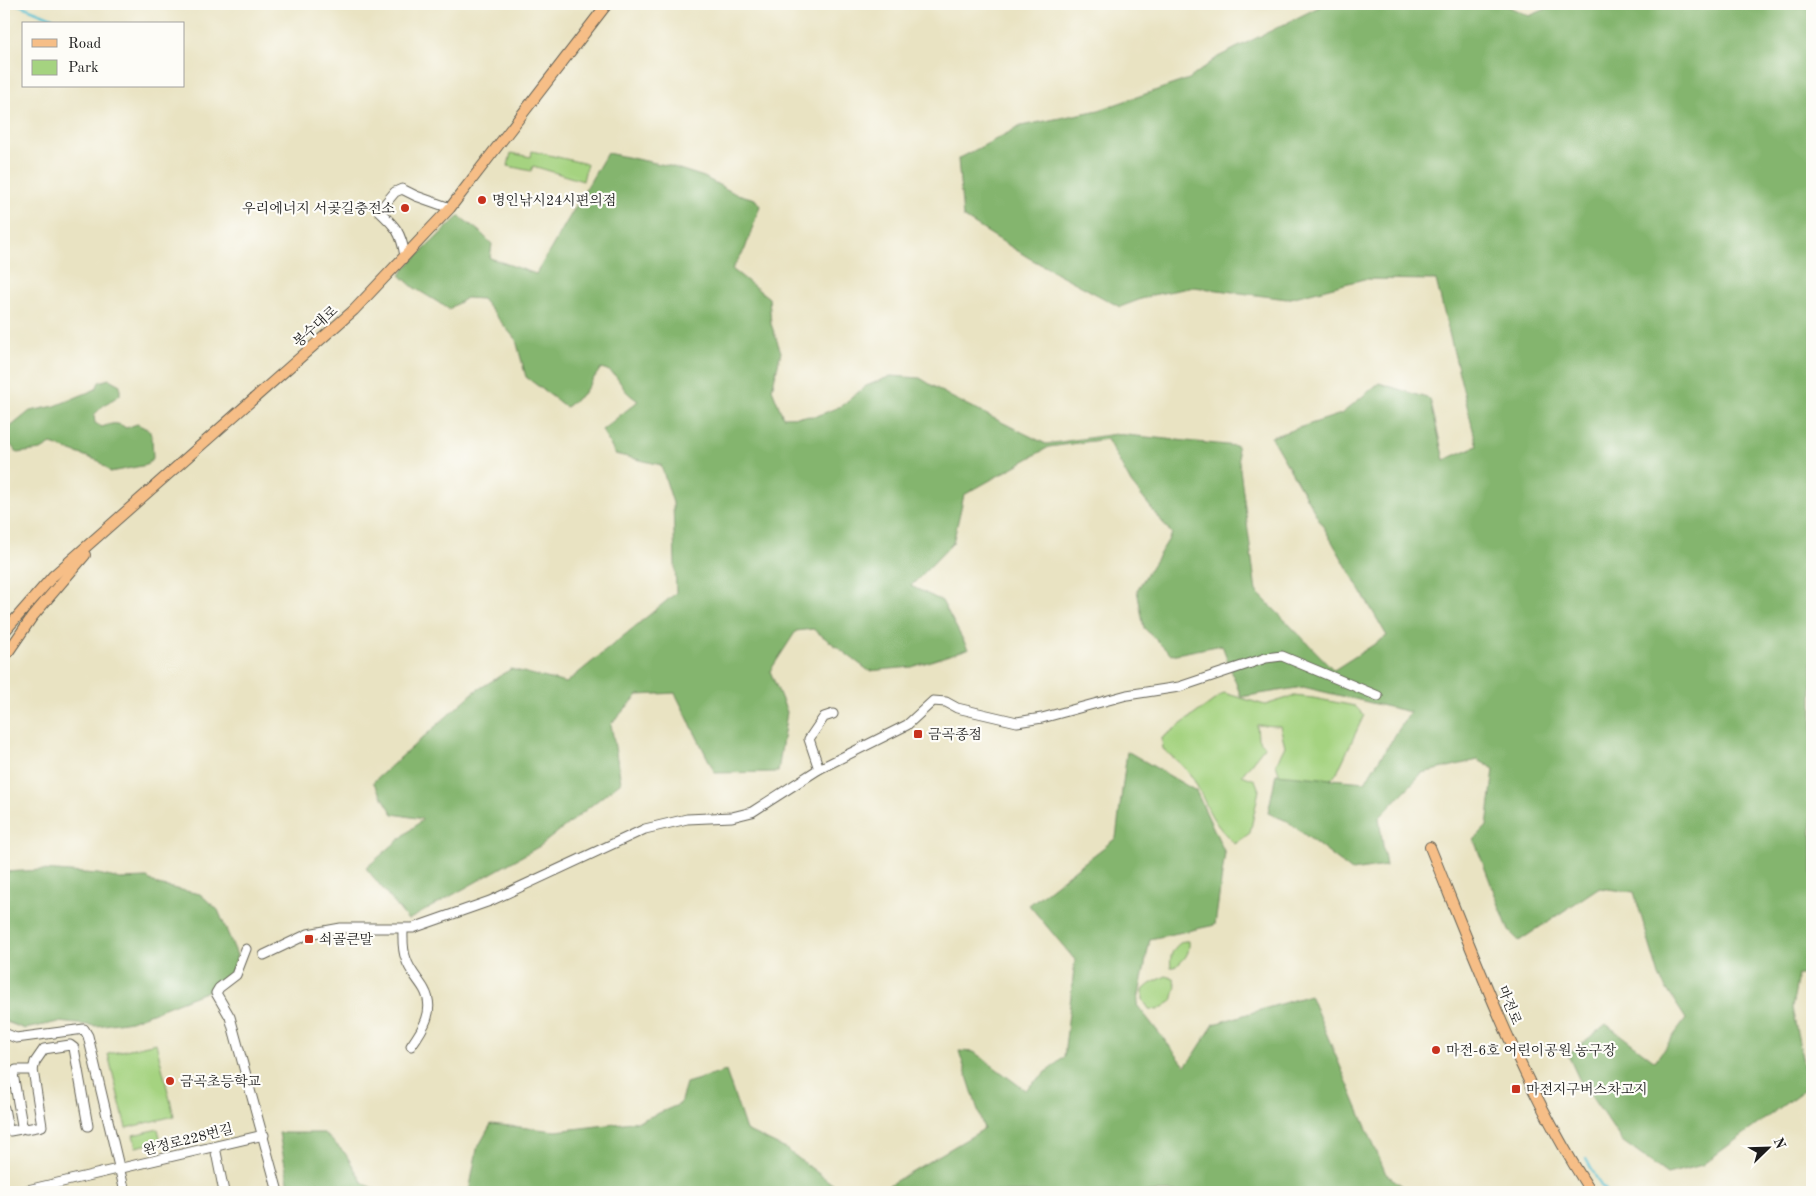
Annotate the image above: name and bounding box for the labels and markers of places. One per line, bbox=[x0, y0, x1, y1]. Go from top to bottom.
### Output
place label: 명인낚시24시편의점 bbox=[492, 193, 616, 208]
marker: 명인낚시24시편의점 bbox=[476, 194, 488, 206]
place label: 우리에너지 서곶길충전소 bbox=[242, 201, 395, 216]
marker: 우리에너지 서곶길충전소 bbox=[399, 202, 411, 214]
place label: 금곡종점 bbox=[928, 727, 982, 742]
marker: 금곡종점 bbox=[912, 728, 924, 740]
place label: 쇠골큰말 bbox=[319, 932, 374, 947]
marker: 쇠골큰말 bbox=[303, 933, 315, 945]
place label: 마전-6호 어린이공원 농구장 bbox=[1446, 1043, 1616, 1058]
marker: 마전-6호 어린이공원 농구장 bbox=[1430, 1044, 1442, 1056]
place label: 금곡초등학교 bbox=[180, 1074, 262, 1089]
marker: 금곡초등학교 bbox=[164, 1075, 176, 1087]
place label: 마전지구버스차고지 bbox=[1526, 1082, 1648, 1097]
marker: 마전지구버스차고지 bbox=[1510, 1083, 1522, 1095]

